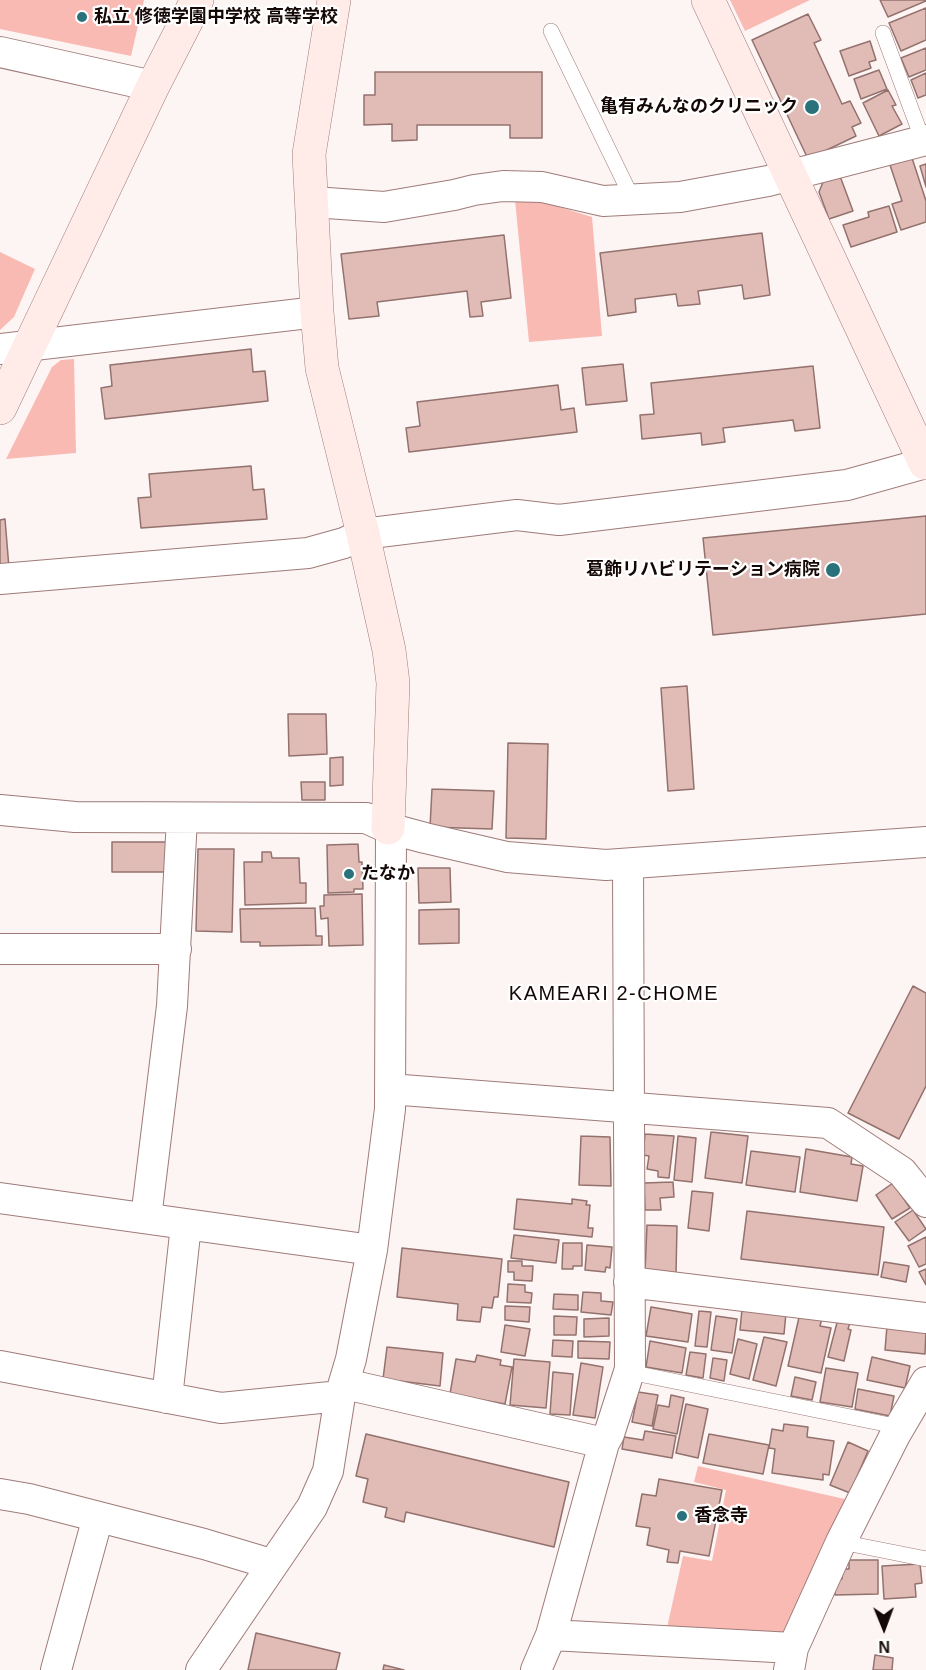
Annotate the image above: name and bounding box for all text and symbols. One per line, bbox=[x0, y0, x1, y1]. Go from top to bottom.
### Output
place label: 私立 修徳学園中学校 高等学校 bbox=[94, 6, 338, 28]
marker: 私立 修徳学園中学校 高等学校 bbox=[75, 10, 89, 24]
place label: 亀有みんなのクリニック bbox=[600, 96, 798, 118]
marker: 亀有みんなのクリニック bbox=[803, 98, 821, 116]
place label: 葛飾リハビリテーション病院 bbox=[586, 559, 820, 581]
marker: 葛飾リハビリテーション病院 bbox=[824, 561, 842, 579]
place label: たなか bbox=[361, 863, 415, 885]
marker: たなか bbox=[342, 867, 356, 881]
district label: KAMEARI 2-CHOME bbox=[509, 982, 719, 1006]
place label: 香念寺 bbox=[694, 1505, 748, 1527]
marker: 香念寺 bbox=[675, 1509, 689, 1523]
north arrow bbox=[854, 1598, 914, 1658]
text: N bbox=[878, 1638, 890, 1655]

